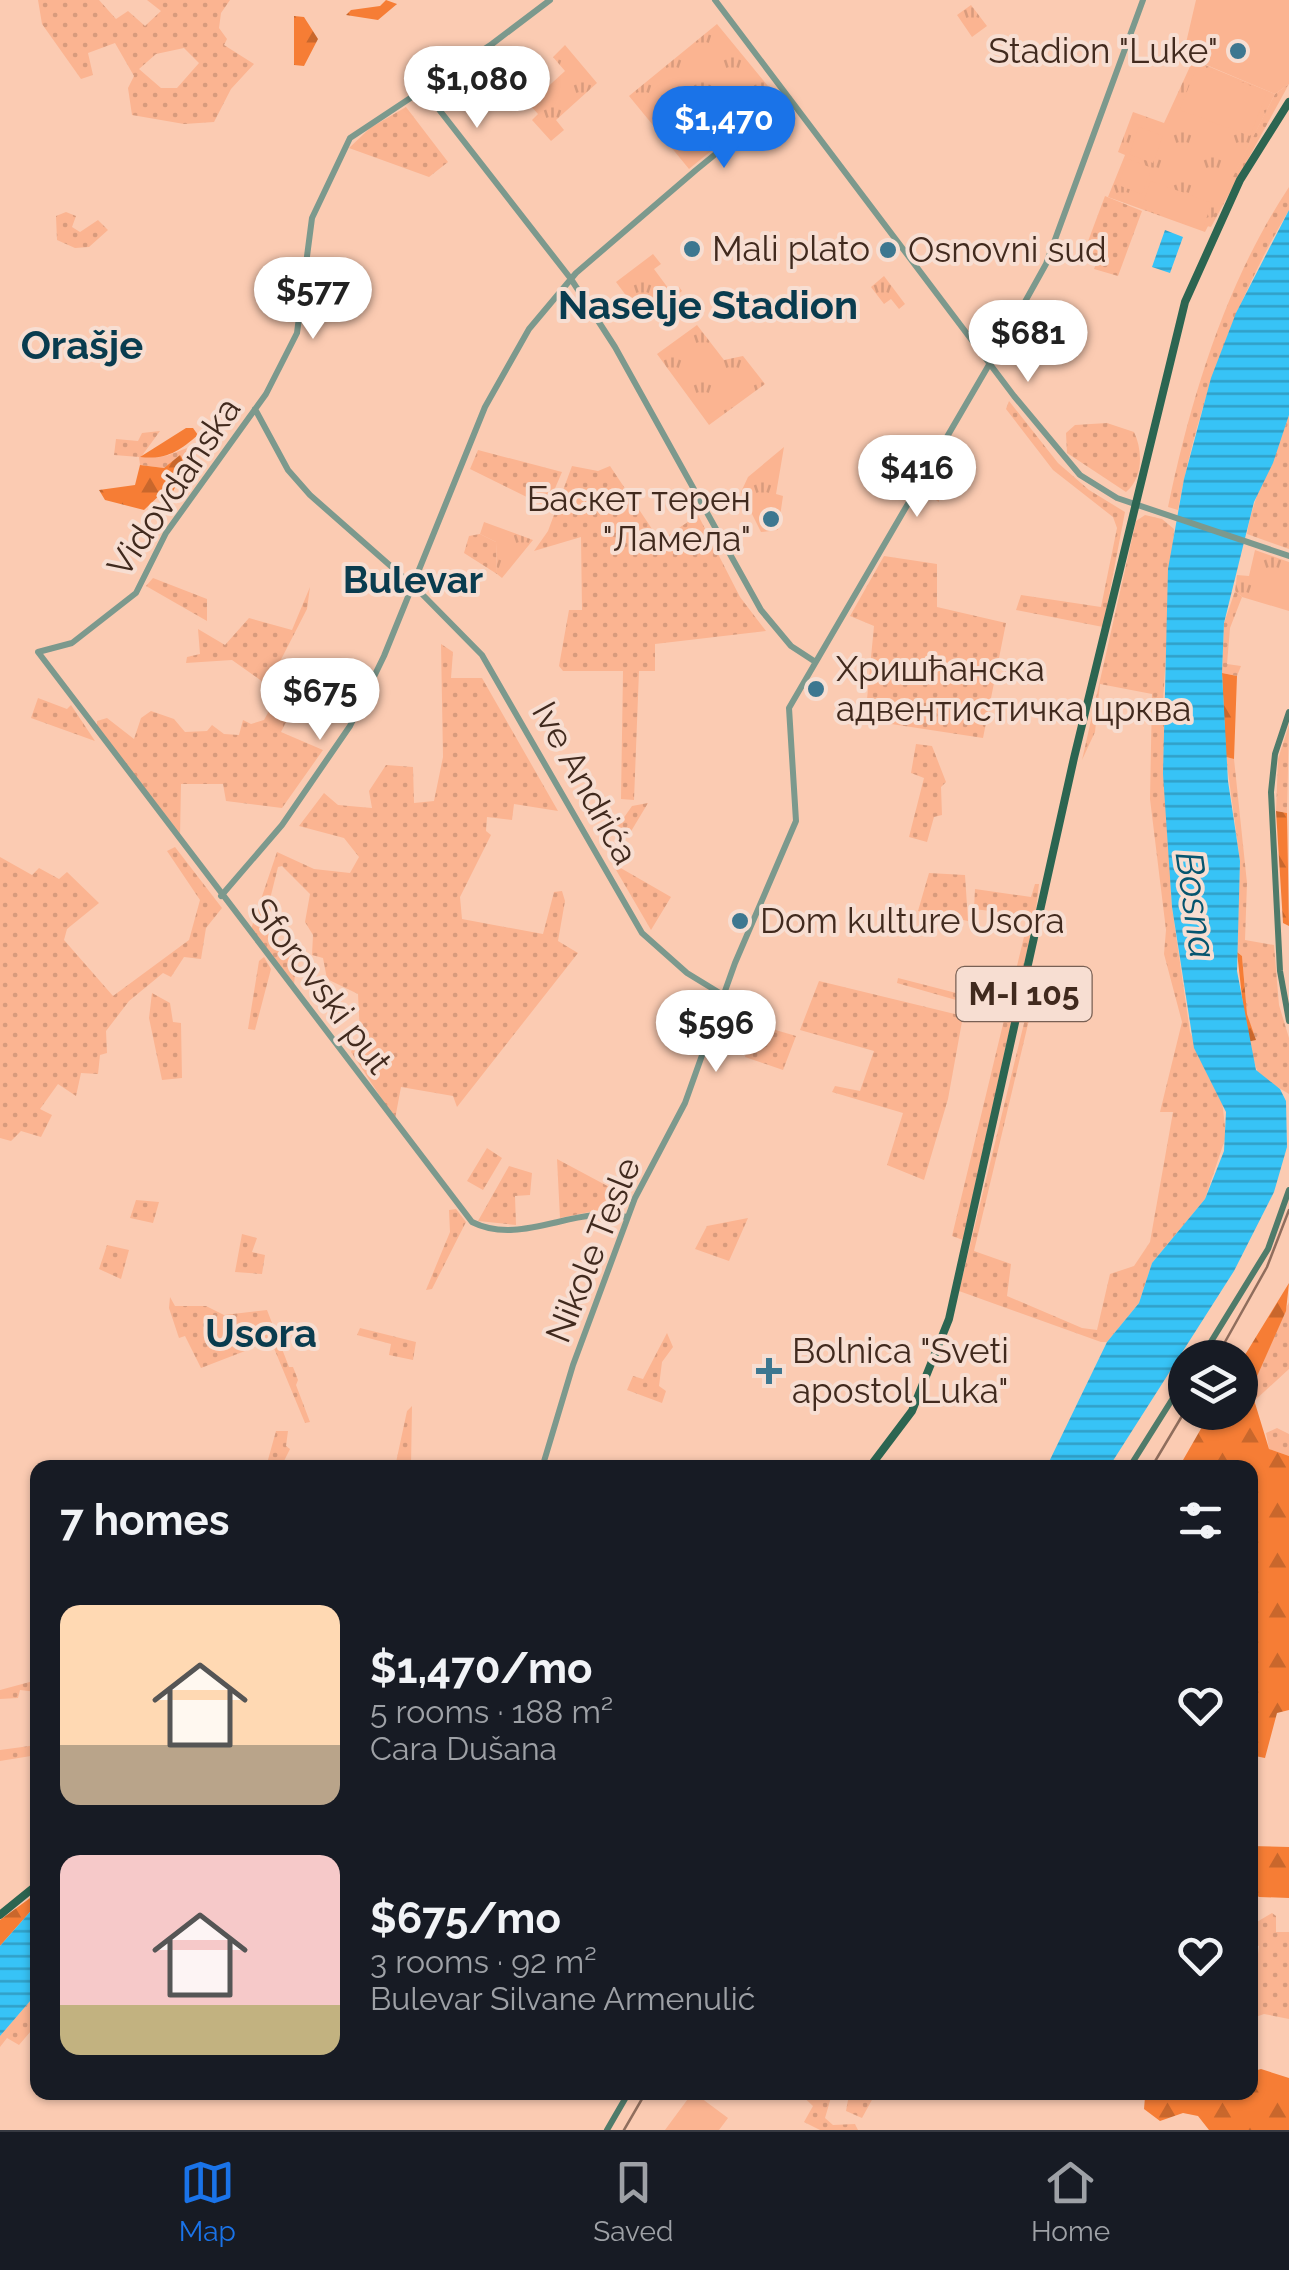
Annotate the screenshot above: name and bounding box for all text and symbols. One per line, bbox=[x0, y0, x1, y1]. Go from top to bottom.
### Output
place label: Stadion "Luke" bbox=[988, 30, 1218, 71]
marker: Stadion "Luke" bbox=[1227, 40, 1249, 62]
pin: $1,080 bbox=[396, 46, 558, 131]
text: $1,080 bbox=[426, 60, 528, 97]
pin: $1,470 bbox=[643, 86, 805, 171]
text: $1,470 bbox=[674, 100, 774, 137]
place label: Mali plato bbox=[712, 228, 870, 269]
place label: Osnovni sud bbox=[908, 229, 1107, 270]
marker: Mali plato bbox=[681, 238, 703, 260]
marker: Osnovni sud bbox=[877, 239, 899, 261]
pin: $577 bbox=[254, 257, 372, 342]
text: $577 bbox=[276, 271, 350, 308]
district label: Naselje Stadion bbox=[558, 281, 858, 328]
pin: $681 bbox=[969, 300, 1087, 385]
text: $681 bbox=[991, 314, 1065, 351]
district label: Orašje bbox=[21, 321, 143, 368]
street label: Vidovdanska bbox=[99, 389, 248, 584]
pin: $416 bbox=[858, 435, 976, 520]
text: $416 bbox=[880, 449, 954, 486]
place label: Баскет терен "Ламела" bbox=[527, 478, 751, 559]
marker: Баскет терен "Ламела" bbox=[760, 508, 782, 530]
district label: Bulevar bbox=[343, 557, 483, 602]
place label: Хришћанска адвентистичка црква bbox=[836, 648, 1191, 729]
pin: $675 bbox=[261, 658, 379, 743]
text: $675 bbox=[283, 672, 357, 709]
marker: Хришћанска адвентистичка црква bbox=[805, 678, 827, 700]
street label: Ive Andrića bbox=[524, 694, 647, 871]
water label: Bosna bbox=[1167, 848, 1226, 961]
street label: Sforovski put bbox=[242, 890, 401, 1082]
place label: Dom kulture Usora bbox=[760, 900, 1065, 941]
marker: Dom kulture Usora bbox=[729, 910, 751, 932]
road number: M-I 105 bbox=[956, 967, 1092, 1021]
pin: $596 bbox=[657, 990, 775, 1075]
text: $596 bbox=[678, 1004, 754, 1041]
street label: Nikole Tesle bbox=[537, 1151, 648, 1348]
district label: Usora bbox=[205, 1309, 317, 1356]
place label: Bolnica "Sveti apostol Luka" bbox=[792, 1330, 1009, 1411]
map controls bbox=[1168, 1340, 1258, 1430]
button: layers bbox=[1168, 1340, 1258, 1430]
marker: Bolnica "Sveti apostol Luka" bbox=[756, 1358, 782, 1384]
icon: filters bbox=[1173, 1493, 1228, 1548]
text: 7 homes bbox=[60, 1496, 229, 1545]
text: $1,470/mo bbox=[370, 1644, 593, 1693]
icon: home bbox=[140, 1645, 260, 1765]
icon: heart bbox=[1173, 1678, 1228, 1733]
text: 5 rooms · 188 m² bbox=[370, 1693, 613, 1730]
text: Cara Dušana bbox=[370, 1730, 557, 1767]
text: $675/mo bbox=[370, 1894, 561, 1943]
icon: home bbox=[140, 1895, 260, 2015]
icon: heart bbox=[1173, 1928, 1228, 1983]
text: 3 rooms · 92 m² bbox=[370, 1943, 597, 1980]
text: Bulevar Silvane Armenulić bbox=[370, 1980, 755, 2017]
tab: Map bbox=[179, 2155, 236, 2248]
tab: Saved bbox=[593, 2155, 673, 2248]
tab: Home bbox=[1031, 2155, 1110, 2248]

